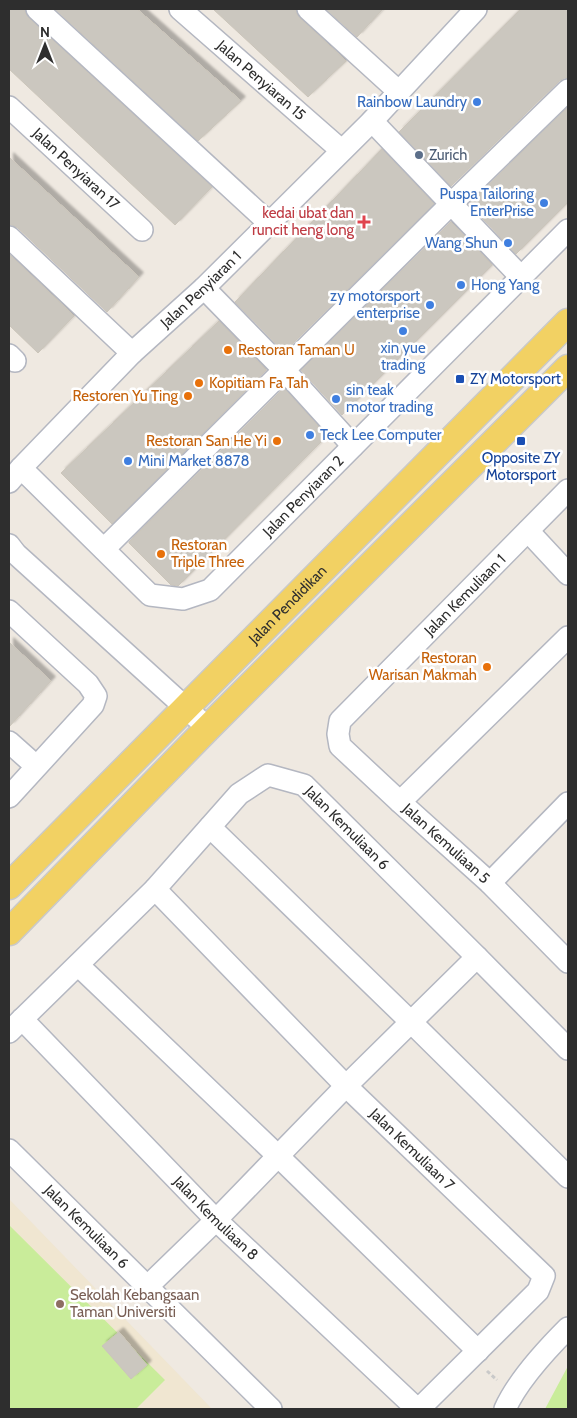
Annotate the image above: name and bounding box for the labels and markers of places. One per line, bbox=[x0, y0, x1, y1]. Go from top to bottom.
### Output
place label: Rainbow Laundry bbox=[357, 93, 467, 111]
marker: Rainbow Laundry bbox=[471, 96, 483, 108]
place label: Zurich bbox=[429, 146, 467, 164]
marker: Zurich bbox=[413, 149, 425, 161]
place label: Puspa Tailoring EnterPrise bbox=[440, 185, 535, 220]
marker: Puspa Tailoring EnterPrise bbox=[538, 197, 550, 209]
place label: kedai ubat dan runcit heng long bbox=[252, 204, 355, 239]
marker: kedai ubat dan runcit heng long bbox=[358, 216, 370, 228]
place label: Wang Shun bbox=[425, 234, 498, 252]
marker: Wang Shun bbox=[502, 237, 514, 249]
place label: Hong Yang bbox=[471, 276, 540, 294]
marker: Hong Yang bbox=[455, 279, 467, 291]
place label: zy motorsport enterprise bbox=[330, 287, 420, 322]
marker: zy motorsport enterprise bbox=[424, 299, 436, 311]
marker: xin yue trading bbox=[397, 325, 409, 337]
place label: xin yue trading bbox=[380, 339, 426, 374]
place label: Restoran Taman U bbox=[238, 341, 355, 359]
marker: Restoran Taman U bbox=[222, 344, 234, 356]
place label: ZY Motorsport bbox=[470, 370, 561, 388]
marker: ZY Motorsport bbox=[454, 373, 466, 385]
place label: Kopitiam Fa Tah bbox=[209, 374, 309, 392]
marker: Kopitiam Fa Tah bbox=[193, 377, 205, 389]
place label: sin teak motor trading bbox=[346, 381, 433, 416]
place label: Restoren Yu Ting bbox=[72, 387, 179, 405]
marker: Restoren Yu Ting bbox=[182, 390, 194, 402]
marker: sin teak motor trading bbox=[330, 393, 342, 405]
place label: Teck Lee Computer bbox=[320, 426, 442, 444]
marker: Teck Lee Computer bbox=[304, 429, 316, 441]
place label: Restoran San He Yi bbox=[146, 432, 267, 450]
marker: Restoran San He Yi bbox=[271, 435, 283, 447]
marker: Opposite ZY Motorsport bbox=[515, 435, 527, 447]
place label: Opposite ZY Motorsport bbox=[482, 449, 561, 484]
place label: Mini Market 8878 bbox=[138, 452, 250, 470]
marker: Mini Market 8878 bbox=[122, 455, 134, 467]
place label: Restoran Triple Three bbox=[171, 536, 245, 571]
marker: Restoran Triple Three bbox=[155, 548, 167, 560]
place label: Restoran Warisan Makmah bbox=[369, 649, 477, 684]
marker: Restoran Warisan Makmah bbox=[481, 661, 493, 673]
place label: Sekolah Kebangsaan Taman Universiti bbox=[70, 1286, 199, 1321]
marker: Sekolah Kebangsaan Taman Universiti bbox=[54, 1298, 66, 1310]

